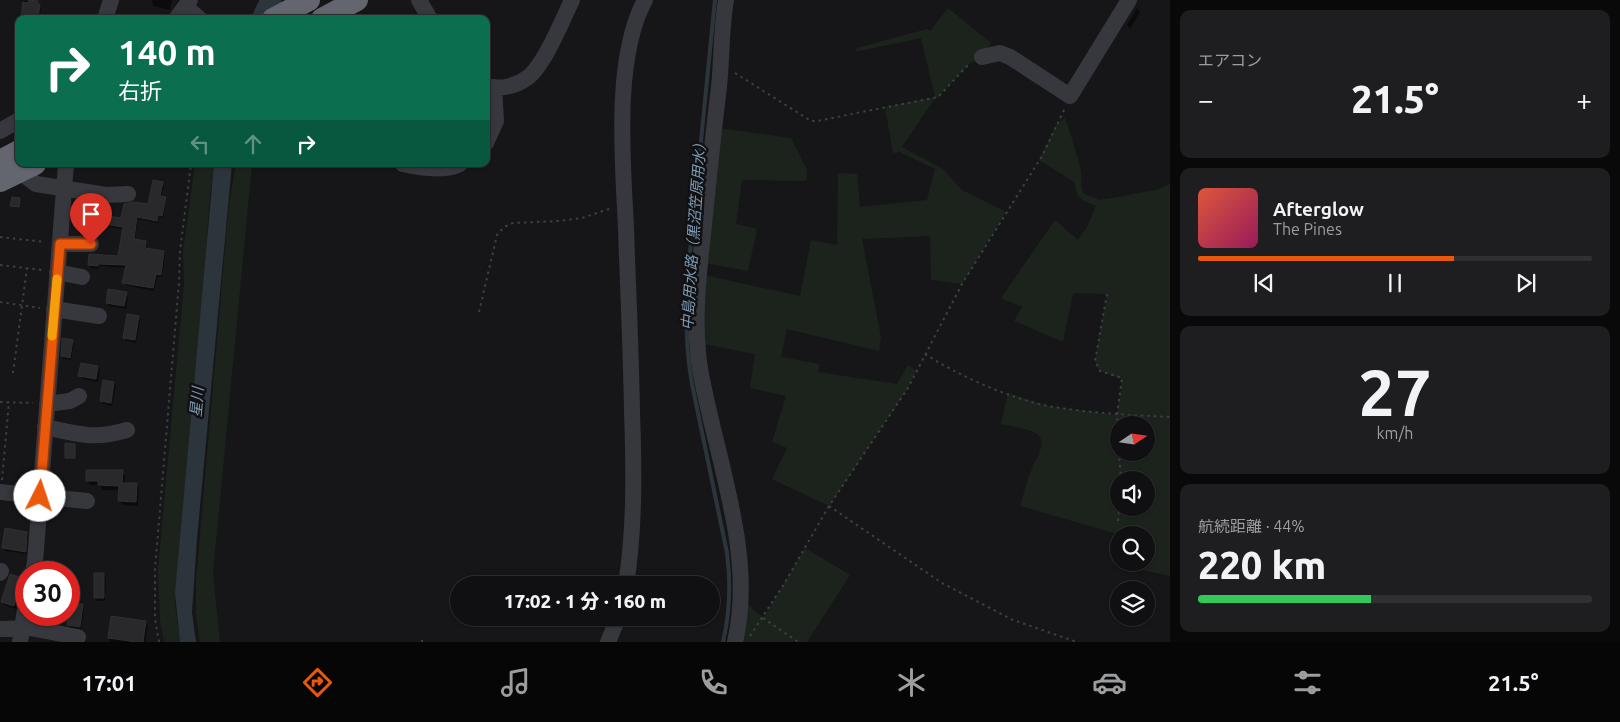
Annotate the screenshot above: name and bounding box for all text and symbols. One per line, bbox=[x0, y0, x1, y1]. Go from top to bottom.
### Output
text: 140 m bbox=[118, 32, 216, 72]
icon: right bbox=[35, 35, 100, 100]
text: エアコン bbox=[1198, 51, 1262, 69]
text: 右折 bbox=[118, 78, 162, 103]
text: 21.5° bbox=[1351, 78, 1439, 120]
text: − bbox=[1198, 84, 1214, 115]
text: + bbox=[1576, 84, 1592, 115]
icon: left bbox=[186, 130, 214, 158]
icon: ahead bbox=[239, 130, 267, 158]
icon: right bbox=[292, 130, 320, 158]
water label: 中島用水路（黒沼笠原用水） bbox=[678, 135, 709, 331]
pin bbox=[70, 193, 112, 244]
text: Afterglow bbox=[1273, 198, 1364, 220]
icon: arrive bbox=[77, 200, 105, 228]
text: The Pines bbox=[1273, 220, 1342, 238]
icon: previous bbox=[1250, 269, 1278, 297]
icon: pause bbox=[1381, 269, 1409, 297]
icon: next bbox=[1512, 269, 1540, 297]
text: 27 bbox=[1358, 355, 1432, 428]
water label: 星川 bbox=[187, 384, 206, 418]
north arrow bbox=[1110, 416, 1155, 461]
map controls bbox=[1110, 416, 1155, 626]
text: km/h bbox=[1377, 424, 1413, 442]
position arrow bbox=[13, 469, 65, 521]
button: sound bbox=[1110, 471, 1155, 516]
text: 航続距離 · 44% bbox=[1198, 517, 1305, 535]
button: search bbox=[1110, 526, 1155, 571]
text: 220 km bbox=[1198, 544, 1326, 586]
speed limit sign: 30 bbox=[15, 561, 80, 626]
button: layers bbox=[1110, 581, 1155, 626]
text: 17:02 · 1 分 · 160 m bbox=[504, 590, 666, 612]
icon: directions bbox=[300, 665, 335, 700]
icon: music bbox=[498, 665, 533, 700]
icon: phone bbox=[696, 665, 731, 700]
icon: climate bbox=[894, 665, 929, 700]
icon: car bbox=[1092, 665, 1127, 700]
icon: filters bbox=[1290, 665, 1325, 700]
text: 17:01 bbox=[82, 670, 137, 695]
text: 21.5° bbox=[1488, 670, 1538, 695]

